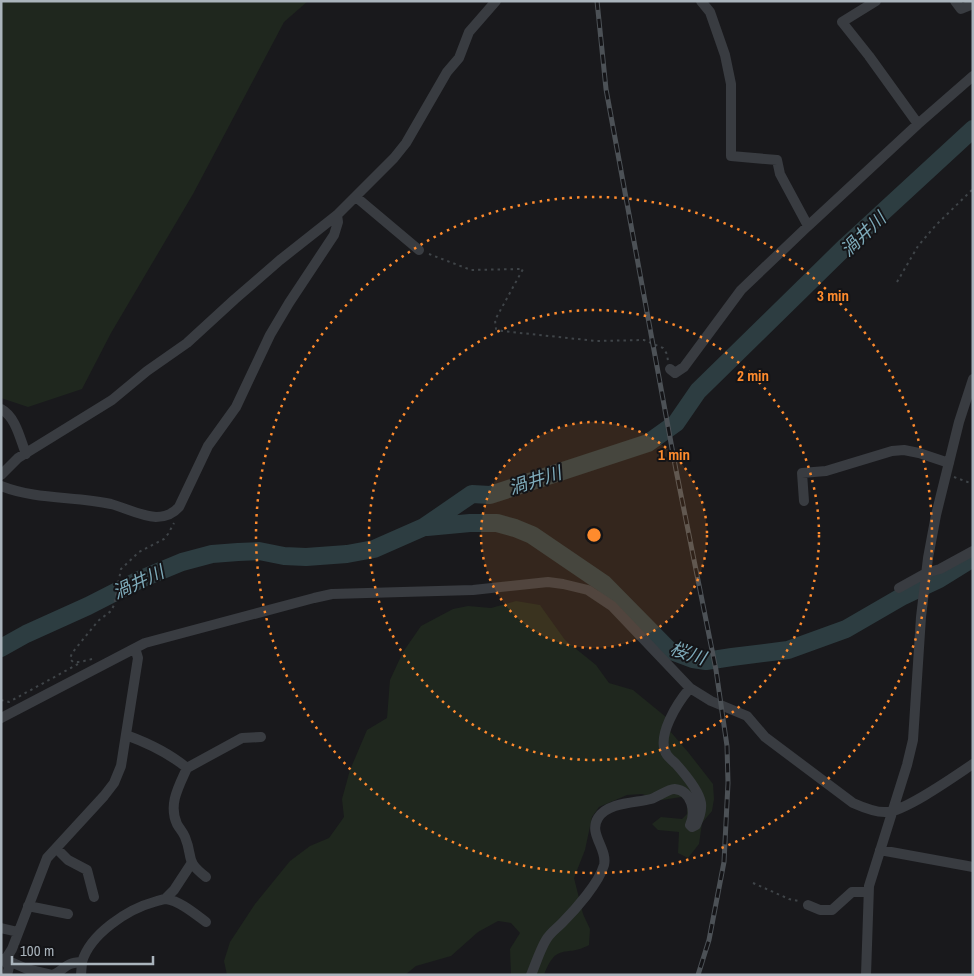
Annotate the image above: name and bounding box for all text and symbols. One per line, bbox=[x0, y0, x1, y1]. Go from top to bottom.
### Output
water label: 渦井川 bbox=[835, 205, 893, 262]
text: 3 min bbox=[817, 285, 849, 306]
text: 2 min bbox=[737, 365, 769, 386]
text: 1 min bbox=[658, 444, 690, 465]
water label: 渦井川 bbox=[505, 459, 566, 500]
centre of rings bbox=[585, 526, 603, 544]
water label: 渦井川 bbox=[108, 558, 170, 605]
water label: 桜川 bbox=[667, 636, 711, 671]
scale bar bbox=[12, 934, 154, 966]
text: 100 m bbox=[20, 940, 54, 961]

